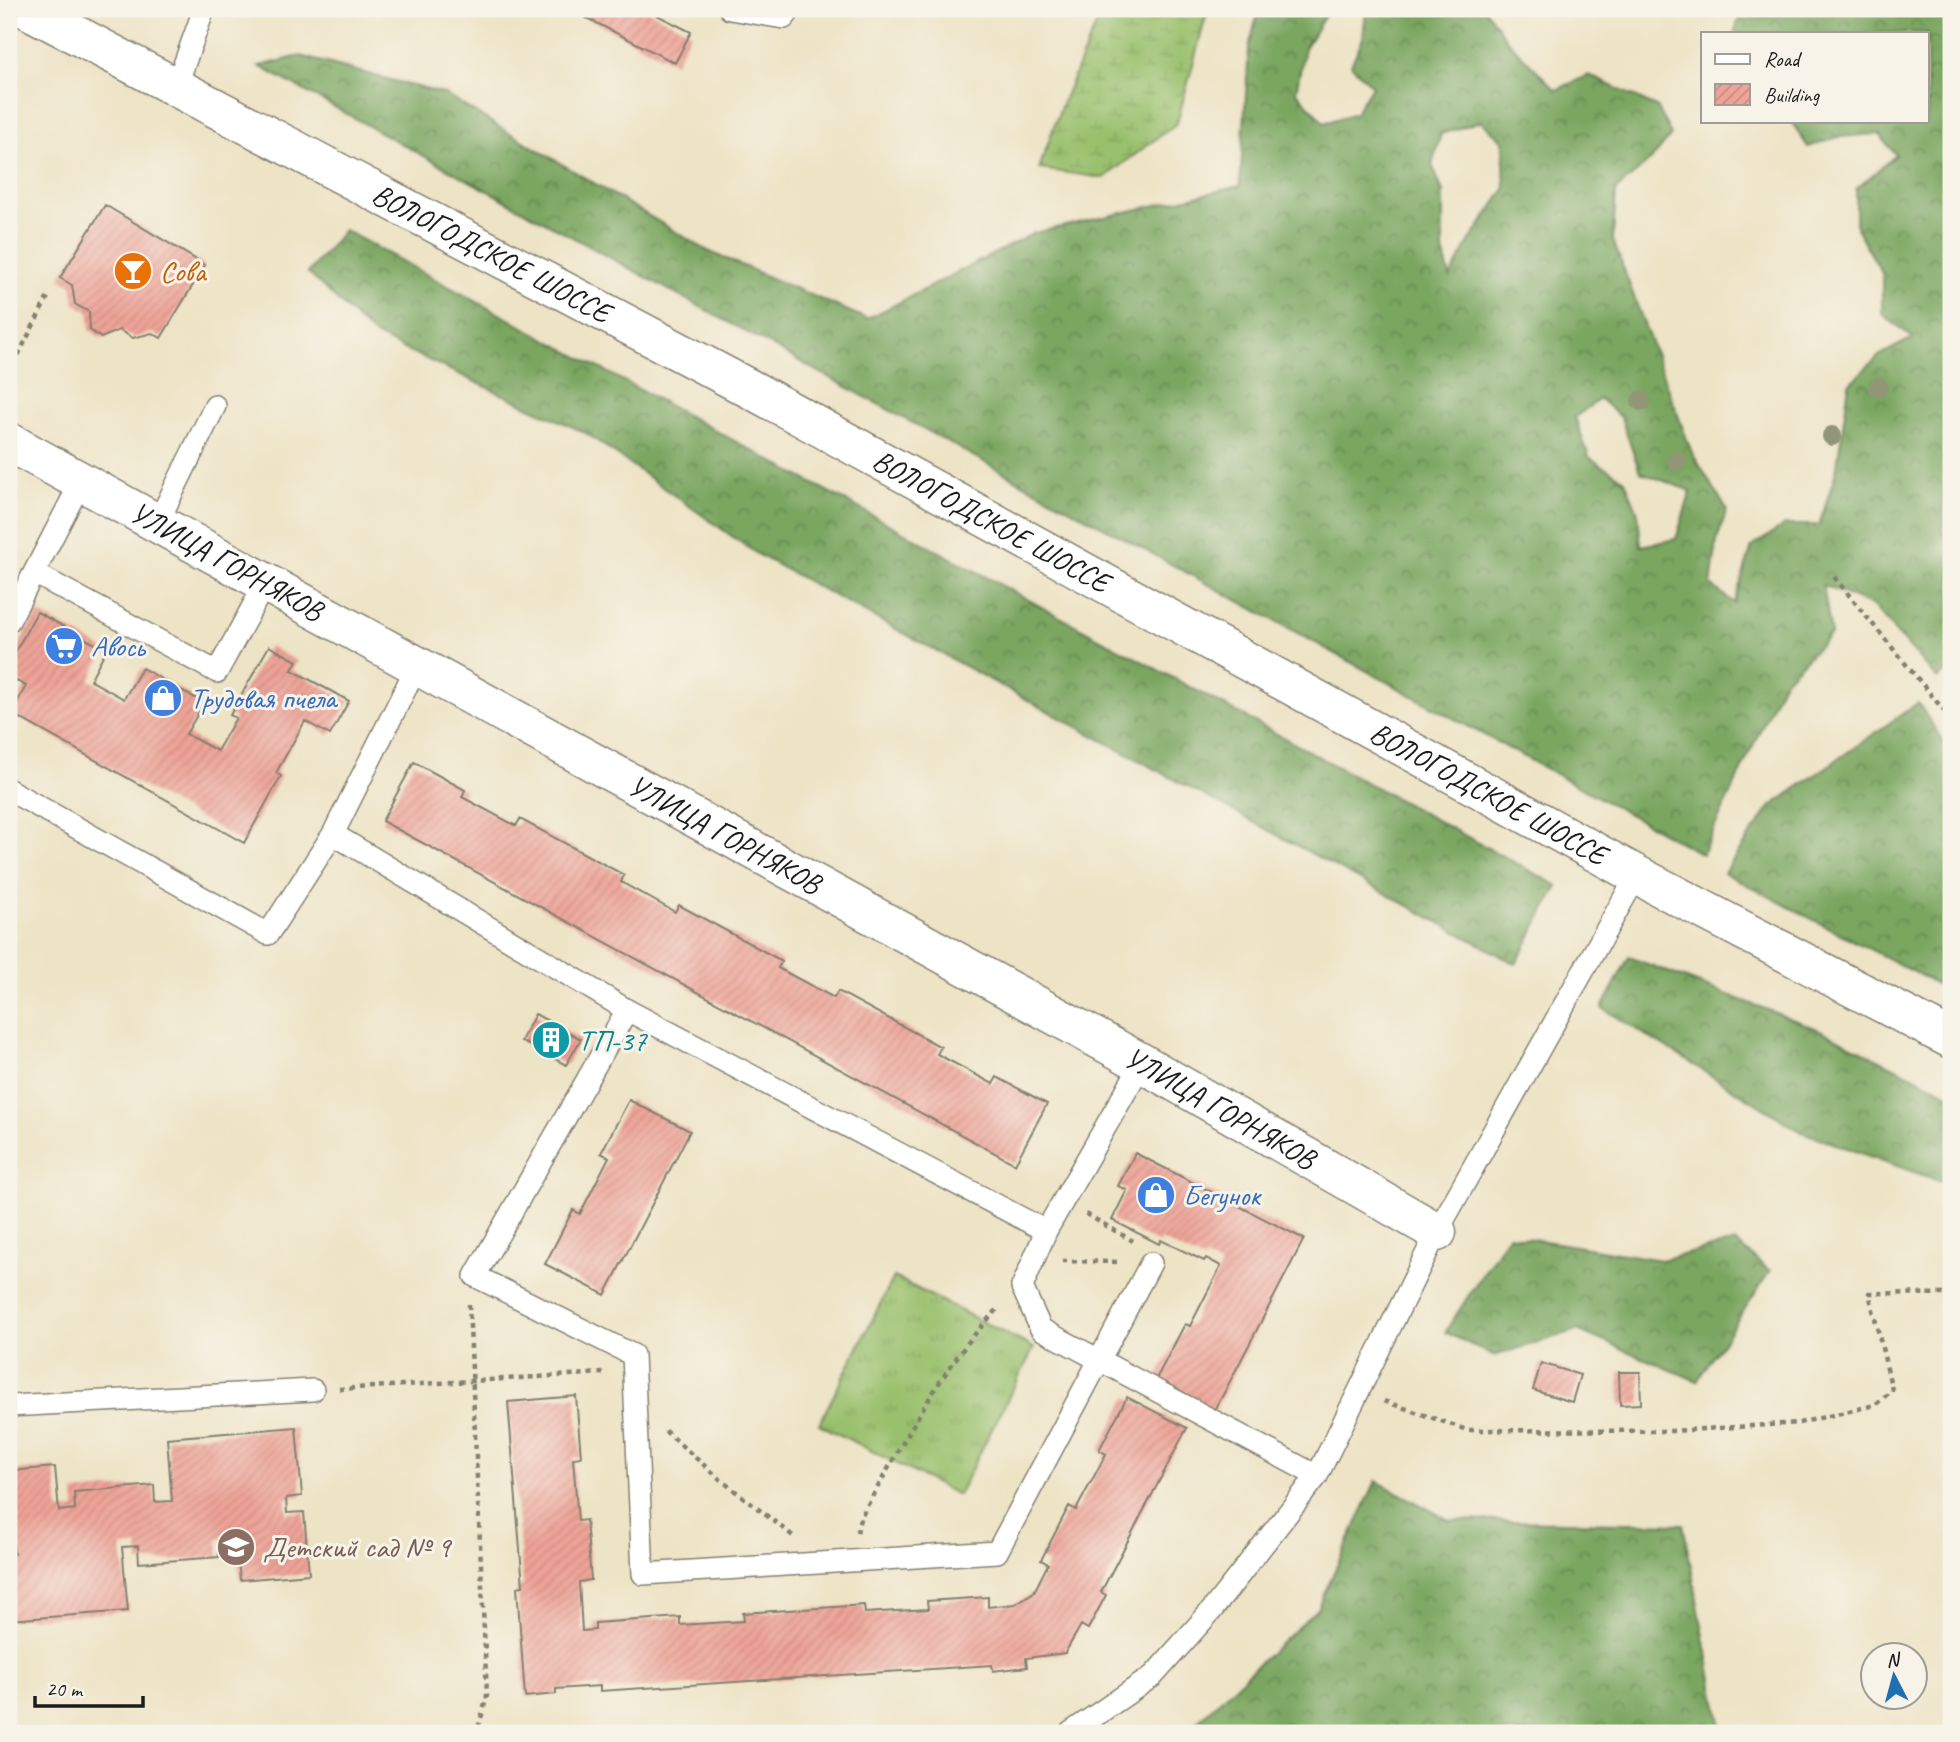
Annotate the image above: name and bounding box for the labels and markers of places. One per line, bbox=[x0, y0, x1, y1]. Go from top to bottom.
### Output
bar icon: Сова bbox=[112, 250, 154, 292]
place label: Сова bbox=[160, 252, 208, 290]
supermarket icon: Авось bbox=[43, 625, 85, 667]
place label: Авось bbox=[91, 627, 146, 665]
shop icon: Трудовая пчела bbox=[142, 677, 184, 719]
place label: Трудовая пчела bbox=[190, 679, 339, 717]
building icon: ТП-37 bbox=[530, 1019, 572, 1061]
place label: ТП-37 bbox=[578, 1021, 648, 1059]
shop icon: Бегунок bbox=[1135, 1174, 1177, 1216]
place label: Бегунок bbox=[1183, 1176, 1262, 1214]
school or university icon: Детский сад № 9 bbox=[215, 1526, 257, 1568]
place label: Детский сад № 9 bbox=[263, 1528, 453, 1566]

